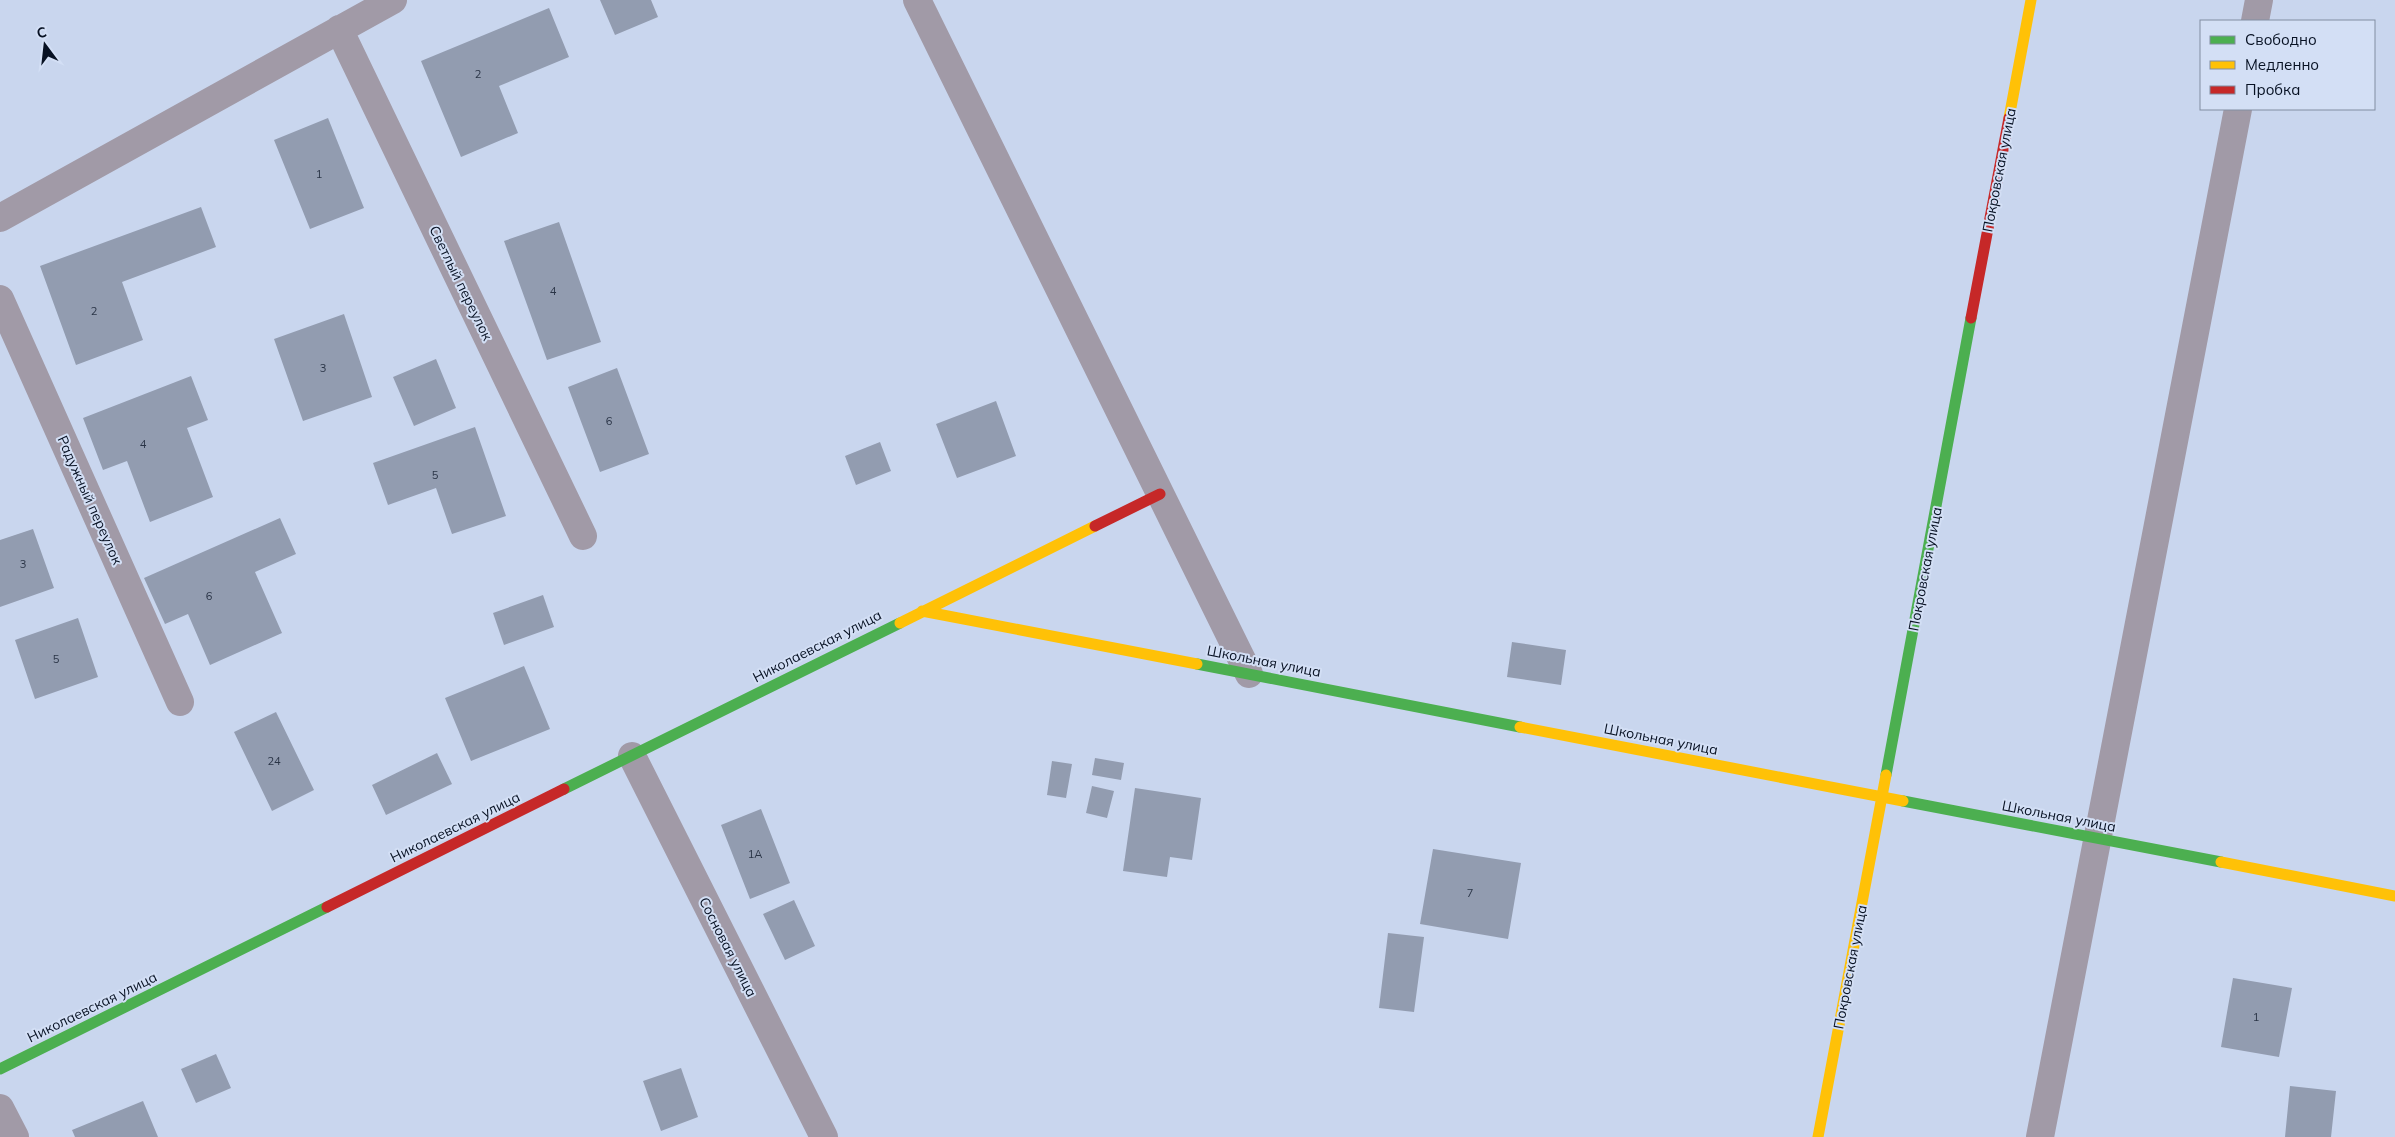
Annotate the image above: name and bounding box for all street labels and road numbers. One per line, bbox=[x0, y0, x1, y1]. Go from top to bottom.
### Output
street label: Покровская улица bbox=[1978, 106, 2020, 234]
street label: Светлый переулок bbox=[425, 223, 497, 344]
street label: Радужный переулок bbox=[54, 433, 127, 568]
street label: Покровская улица bbox=[1904, 505, 1946, 633]
street label: Николаевская улица bbox=[750, 606, 884, 686]
street label: Школьная улица bbox=[1206, 641, 1322, 681]
street label: Школьная улица bbox=[1603, 719, 1719, 759]
street label: Николаевская улица bbox=[387, 788, 523, 866]
street label: Школьная улица bbox=[2001, 796, 2117, 836]
street label: Сосновая улица bbox=[695, 894, 761, 1000]
street label: Покровская улица bbox=[1829, 903, 1871, 1031]
street label: Николаевская улица bbox=[24, 968, 160, 1046]

